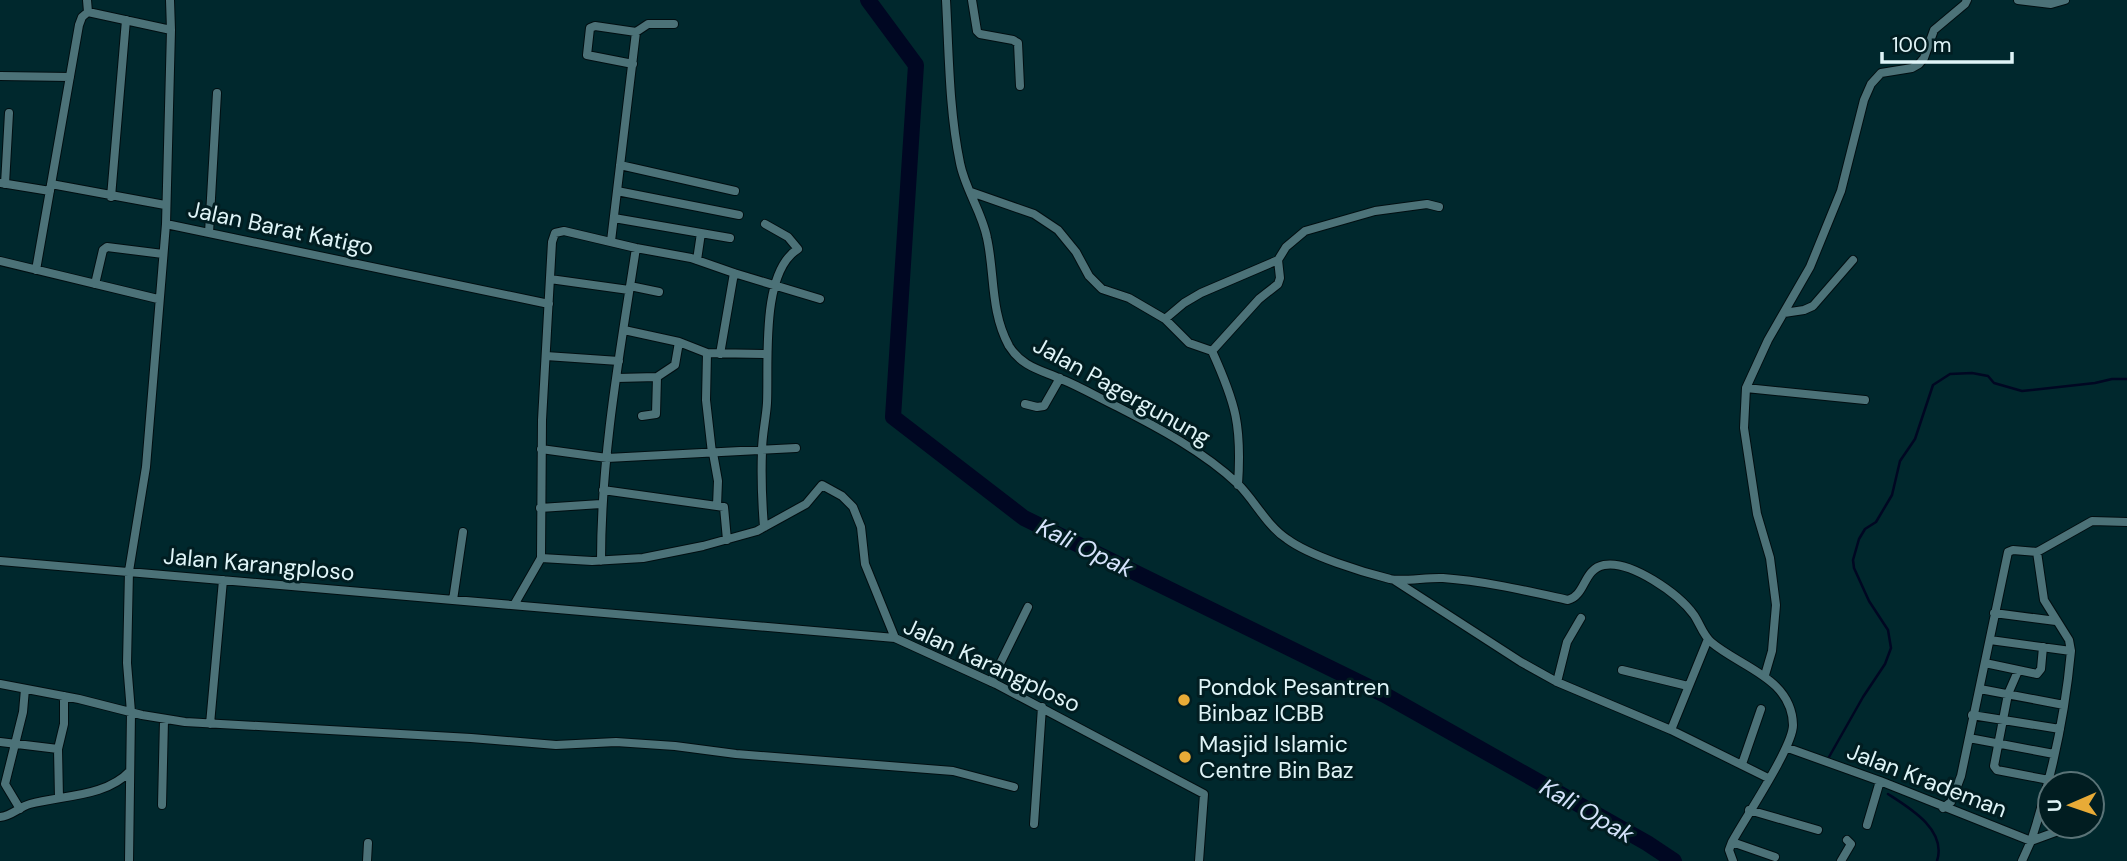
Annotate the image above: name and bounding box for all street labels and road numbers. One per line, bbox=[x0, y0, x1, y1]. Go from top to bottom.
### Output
street label: Jalan Barat Katigo bbox=[185, 194, 377, 262]
street label: Jalan Pagergunung bbox=[1028, 330, 1216, 452]
street label: Jalan Karangploso bbox=[162, 541, 356, 587]
street label: Jalan Karangploso bbox=[899, 611, 1085, 719]
street label: Jalan Krademan bbox=[1843, 736, 2011, 824]

